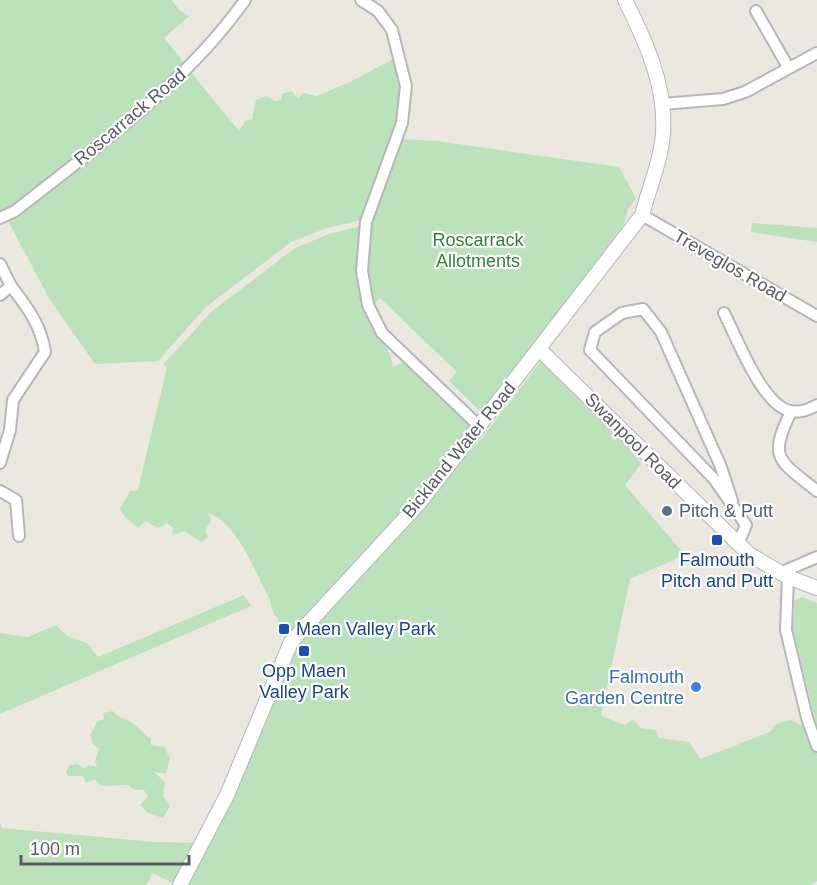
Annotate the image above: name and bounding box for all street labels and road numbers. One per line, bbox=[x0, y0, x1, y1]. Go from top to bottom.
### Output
street label: Roscarrack Road bbox=[70, 65, 190, 169]
street label: Treveglos Road bbox=[670, 226, 790, 306]
street label: Bickland Water Road bbox=[398, 378, 520, 522]
street label: Swanpool Road bbox=[581, 389, 685, 493]

